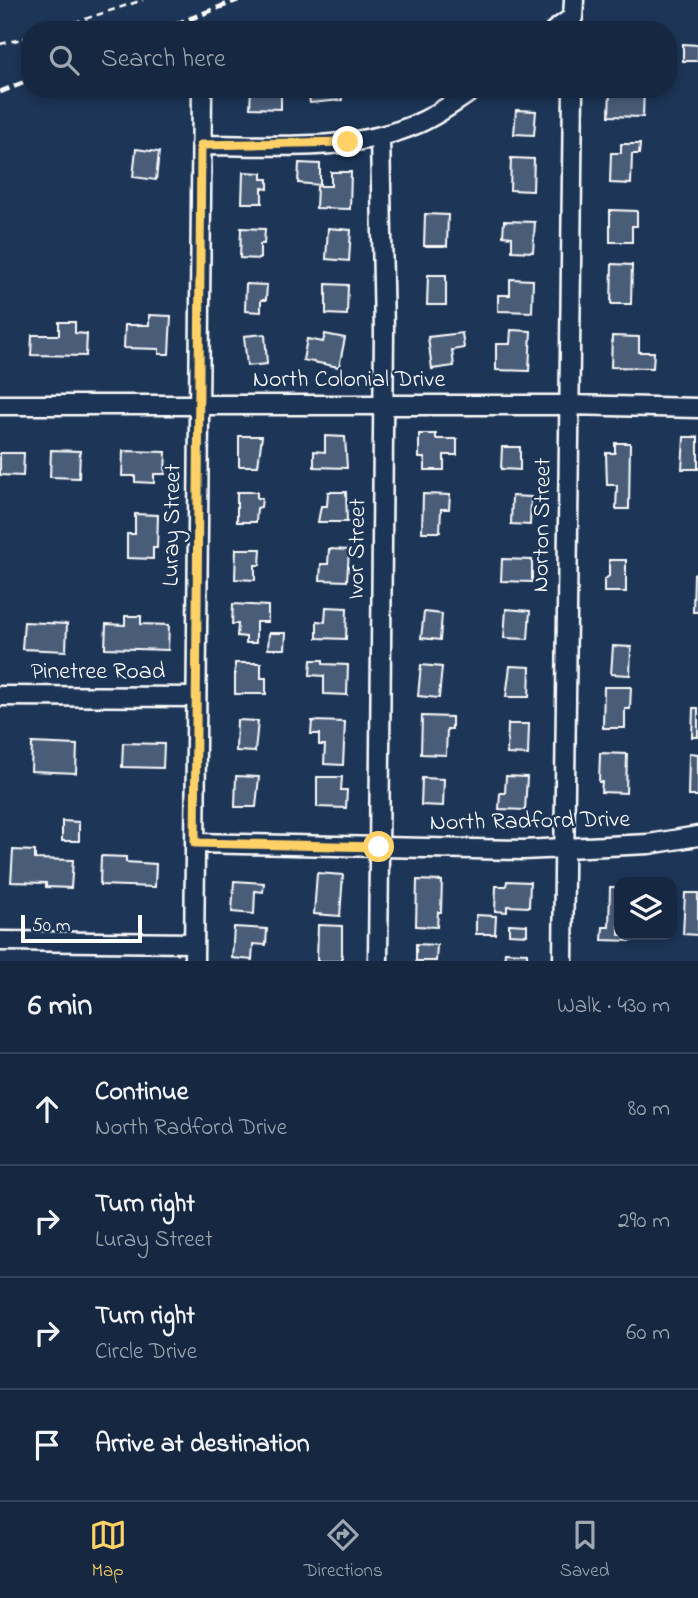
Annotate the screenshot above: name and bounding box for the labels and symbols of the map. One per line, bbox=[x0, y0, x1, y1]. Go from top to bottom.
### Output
route end bbox=[332, 126, 363, 157]
street label: North Colonial Drive bbox=[253, 363, 445, 398]
street label: Norton Street bbox=[524, 457, 562, 593]
street label: Luray Street bbox=[154, 463, 193, 587]
street label: Ivor Street bbox=[340, 498, 376, 600]
street label: Pinetree Road bbox=[31, 655, 166, 690]
street label: North Radford Drive bbox=[429, 803, 631, 841]
route start bbox=[363, 831, 394, 862]
scale bar bbox=[21, 912, 142, 944]

